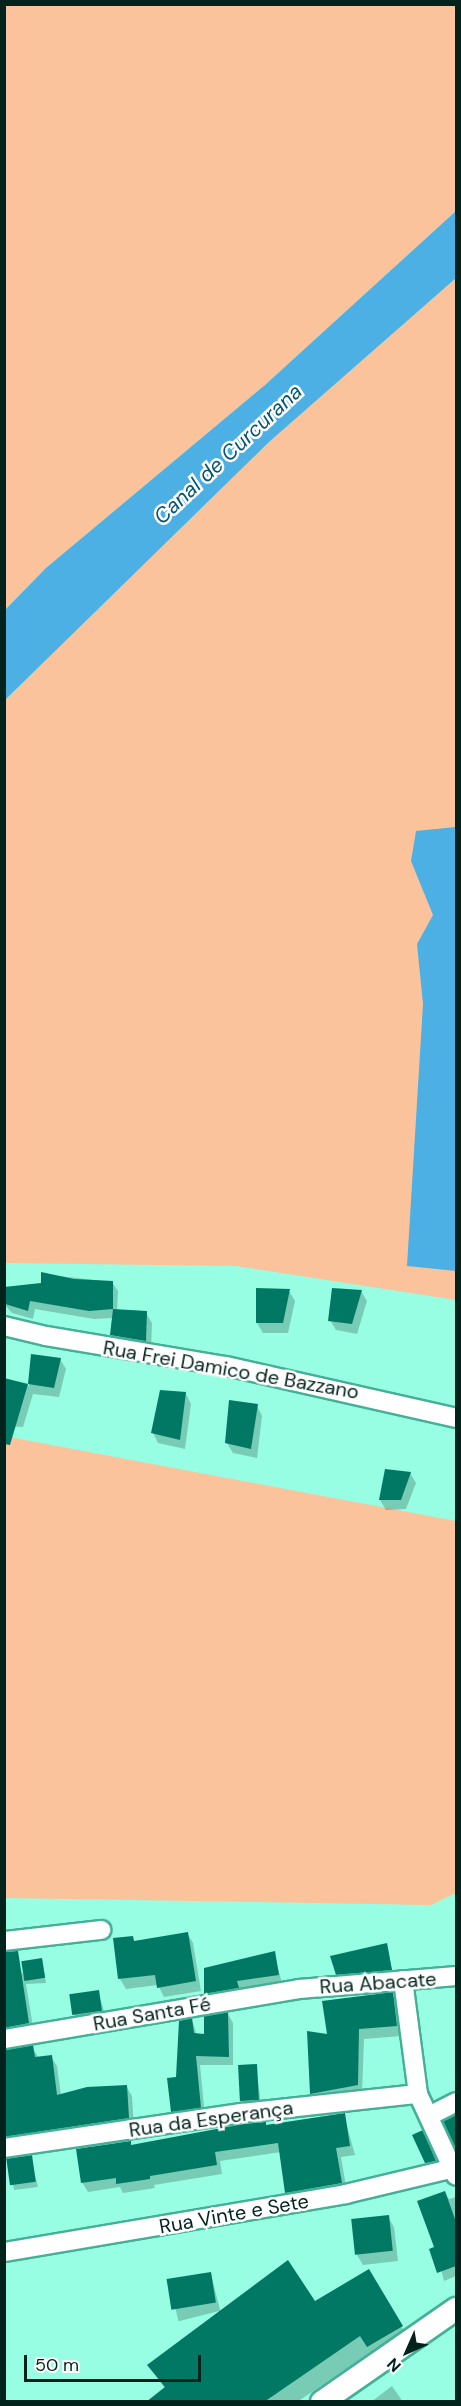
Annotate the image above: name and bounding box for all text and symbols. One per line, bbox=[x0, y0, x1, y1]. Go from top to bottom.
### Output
water label: Canal de Curcurana bbox=[149, 379, 307, 529]
street label: Rua Frei Damico de Bazzano bbox=[101, 1336, 361, 1404]
street label: Rua Abacate bbox=[319, 1967, 437, 1999]
street label: Rua Santa Fé bbox=[91, 1992, 213, 2036]
street label: Rua da Esperança bbox=[127, 2096, 295, 2142]
street label: Rua Vinte e Sete bbox=[157, 2189, 311, 2239]
north arrow bbox=[377, 2322, 437, 2382]
scale bar bbox=[27, 2343, 204, 2381]
text: 50 m bbox=[35, 2353, 79, 2377]
text: N bbox=[382, 2354, 405, 2377]

